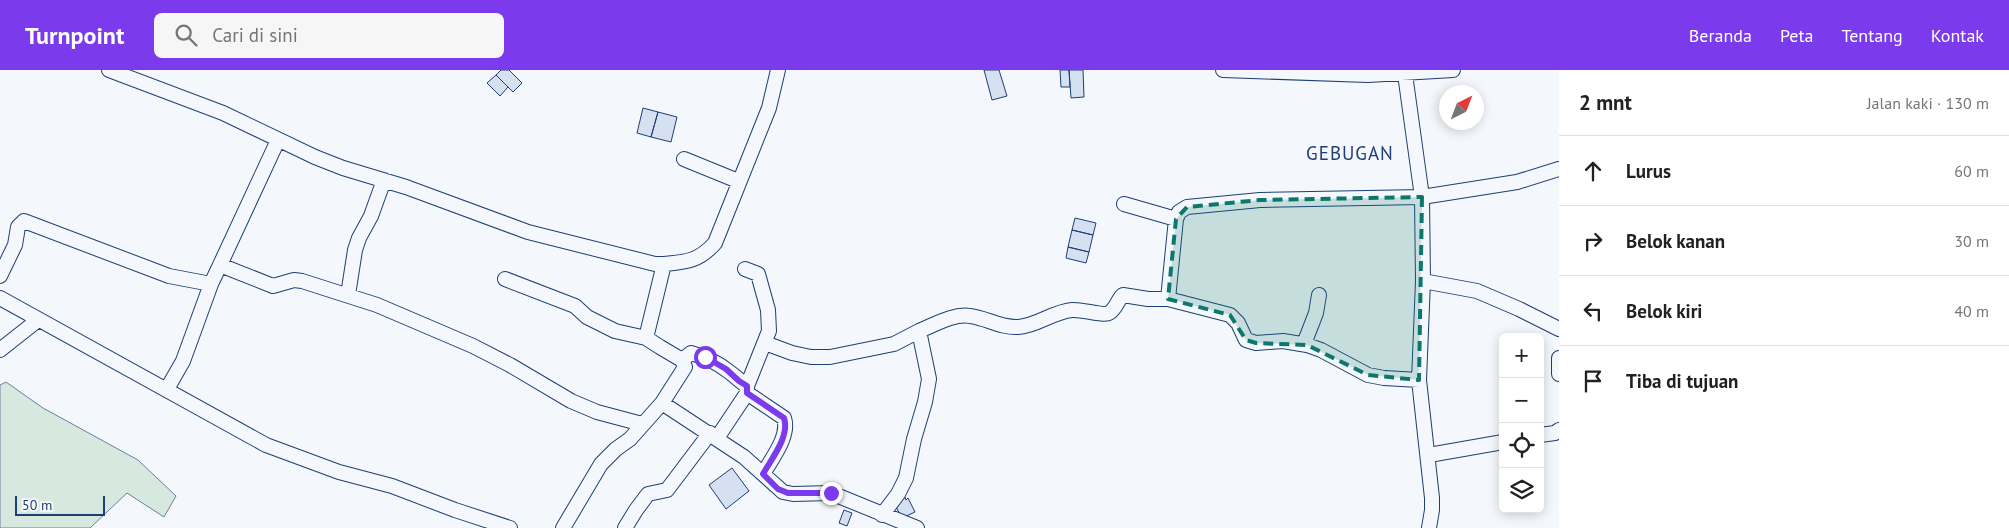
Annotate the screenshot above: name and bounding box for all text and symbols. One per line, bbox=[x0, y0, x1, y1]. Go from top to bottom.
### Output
search box bbox=[154, 13, 504, 58]
text: Turnpoint bbox=[25, 20, 124, 51]
icon: search bbox=[172, 21, 200, 49]
text: Cari di sini bbox=[212, 23, 298, 47]
text: Beranda bbox=[1689, 24, 1752, 47]
text: Peta bbox=[1780, 24, 1814, 47]
text: Tentang bbox=[1842, 24, 1903, 47]
text: Kontak bbox=[1931, 24, 1984, 47]
north arrow bbox=[1439, 85, 1484, 130]
text: 2 mnt bbox=[1579, 89, 1632, 116]
text: Jalan kaki · 130 m bbox=[1867, 93, 1989, 113]
district label: GEBUGAN bbox=[1306, 141, 1394, 165]
icon: ahead bbox=[1579, 157, 1607, 185]
text: Lurus bbox=[1626, 159, 1671, 183]
text: 60 m bbox=[1954, 161, 1989, 181]
icon: right bbox=[1579, 227, 1607, 255]
text: Belok kanan bbox=[1626, 229, 1725, 253]
text: 30 m bbox=[1954, 231, 1989, 251]
icon: left bbox=[1579, 297, 1607, 325]
text: Belok kiri bbox=[1626, 299, 1702, 323]
text: 40 m bbox=[1954, 301, 1989, 321]
map controls bbox=[1499, 333, 1544, 513]
button: + bbox=[1499, 333, 1544, 378]
route start bbox=[694, 346, 717, 369]
icon: arrive bbox=[1579, 367, 1607, 395]
text: Tiba di tujuan bbox=[1626, 369, 1738, 393]
button: − bbox=[1499, 378, 1544, 423]
button: locate bbox=[1499, 423, 1544, 468]
button: layers bbox=[1499, 468, 1544, 513]
route end bbox=[820, 482, 843, 505]
scale bar bbox=[15, 493, 105, 516]
text: 50 m bbox=[22, 496, 52, 514]

